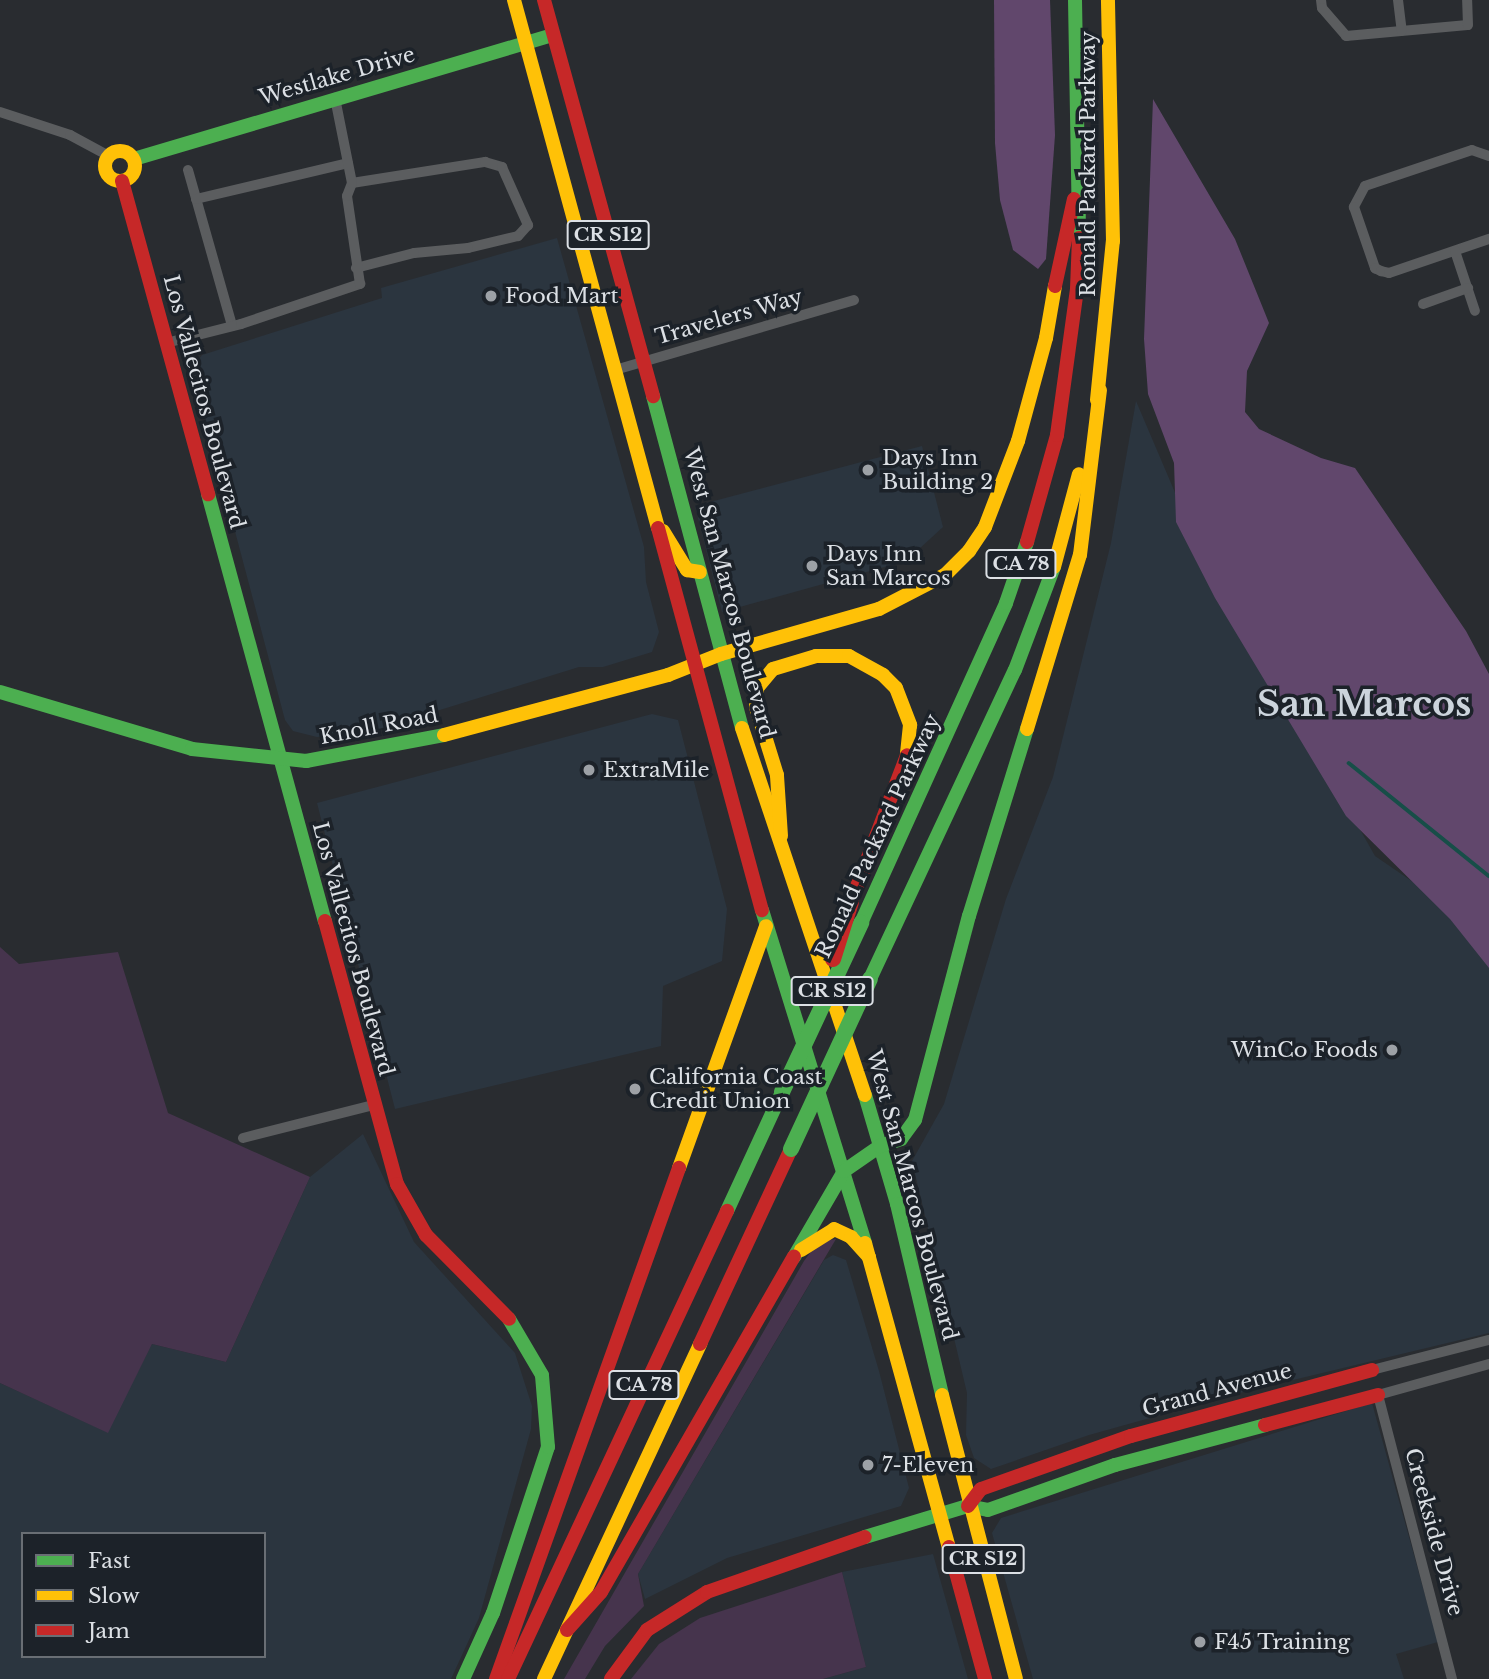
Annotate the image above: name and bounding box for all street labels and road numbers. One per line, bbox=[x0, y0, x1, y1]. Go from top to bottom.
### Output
street label: Ronald Packard Parkway bbox=[1075, 31, 1101, 297]
street label: Westlake Drive bbox=[256, 42, 418, 110]
road number: CR S12 bbox=[566, 219, 650, 250]
street label: Los Vallecitos Boulevard bbox=[158, 272, 250, 532]
street label: Travelers Way bbox=[652, 284, 806, 350]
street label: West San Marcos Boulevard bbox=[678, 445, 780, 741]
road number: CA 78 bbox=[984, 548, 1058, 580]
street label: Knoll Road bbox=[318, 702, 440, 750]
street label: Ronald Packard Parkway bbox=[810, 710, 946, 962]
street label: Los Vallecitos Boulevard bbox=[307, 819, 399, 1079]
road number: CR S12 bbox=[790, 976, 874, 1007]
street label: West San Marcos Boulevard bbox=[861, 1047, 963, 1343]
street label: Grand Avenue bbox=[1139, 1358, 1295, 1422]
road number: CA 78 bbox=[607, 1370, 681, 1400]
street label: Creekside Drive bbox=[1399, 1445, 1469, 1619]
road number: CR S12 bbox=[941, 1544, 1025, 1574]

